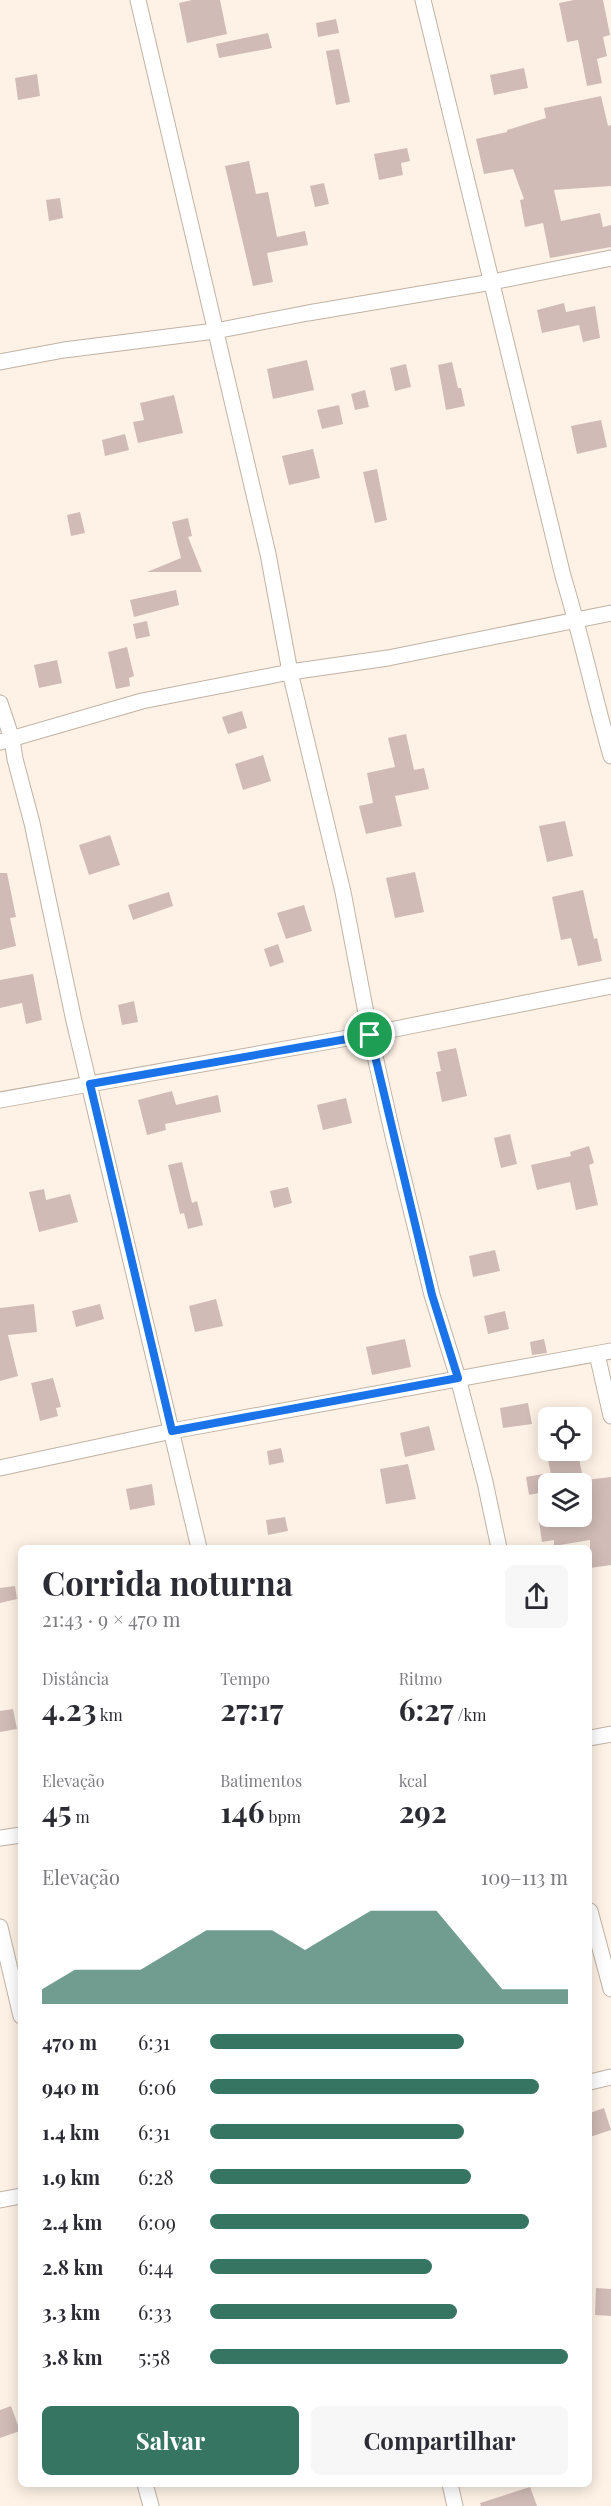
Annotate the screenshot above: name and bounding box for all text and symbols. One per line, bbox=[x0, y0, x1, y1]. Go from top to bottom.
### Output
pin bbox=[344, 1009, 395, 1060]
icon: arrive bbox=[353, 1018, 386, 1051]
map controls bbox=[538, 1407, 592, 1527]
button: locate bbox=[538, 1407, 592, 1461]
button: layers bbox=[538, 1473, 592, 1527]
text: Corrida noturna bbox=[42, 1560, 293, 1604]
button: share bbox=[505, 1565, 568, 1628]
text: 21:43 · 9 × 470 m bbox=[42, 1605, 180, 1632]
text: Distância bbox=[42, 1668, 109, 1689]
text: Tempo bbox=[220, 1668, 270, 1689]
text: Ritmo bbox=[399, 1668, 442, 1689]
text: 4.23 bbox=[42, 1689, 96, 1729]
text: 27:17 bbox=[220, 1689, 284, 1729]
text: 6:27 bbox=[399, 1689, 454, 1729]
text: km bbox=[96, 1704, 123, 1725]
text: /km bbox=[454, 1704, 486, 1725]
text: Elevação bbox=[42, 1770, 104, 1791]
text: Batimentos bbox=[220, 1770, 302, 1791]
text: kcal bbox=[399, 1770, 427, 1791]
text: 45 bbox=[42, 1791, 72, 1831]
text: 146 bbox=[220, 1791, 265, 1831]
text: 292 bbox=[399, 1791, 447, 1831]
text: m bbox=[72, 1806, 90, 1827]
text: bpm bbox=[265, 1806, 301, 1827]
text: Elevação bbox=[42, 1863, 120, 1890]
text: 109–113 m bbox=[481, 1863, 568, 1890]
text: 470 m bbox=[42, 2028, 97, 2055]
text: 6:31 bbox=[138, 2028, 170, 2055]
text: 940 m bbox=[42, 2073, 99, 2100]
text: 6:06 bbox=[138, 2073, 176, 2100]
text: 1.4 km bbox=[42, 2118, 100, 2145]
text: 6:31 bbox=[138, 2118, 170, 2145]
text: 1.9 km bbox=[42, 2163, 100, 2190]
text: 6:28 bbox=[138, 2163, 174, 2190]
text: 2.4 km bbox=[42, 2208, 102, 2235]
text: 6:09 bbox=[138, 2208, 176, 2235]
text: 2.8 km bbox=[42, 2253, 103, 2280]
text: 6:44 bbox=[138, 2253, 173, 2280]
text: 3.3 km bbox=[42, 2298, 100, 2325]
text: 6:33 bbox=[138, 2298, 172, 2325]
text: 3.8 km bbox=[42, 2343, 103, 2370]
text: 5:58 bbox=[138, 2343, 170, 2370]
button: Salvar bbox=[42, 2406, 299, 2475]
button: Compartilhar bbox=[311, 2406, 568, 2475]

